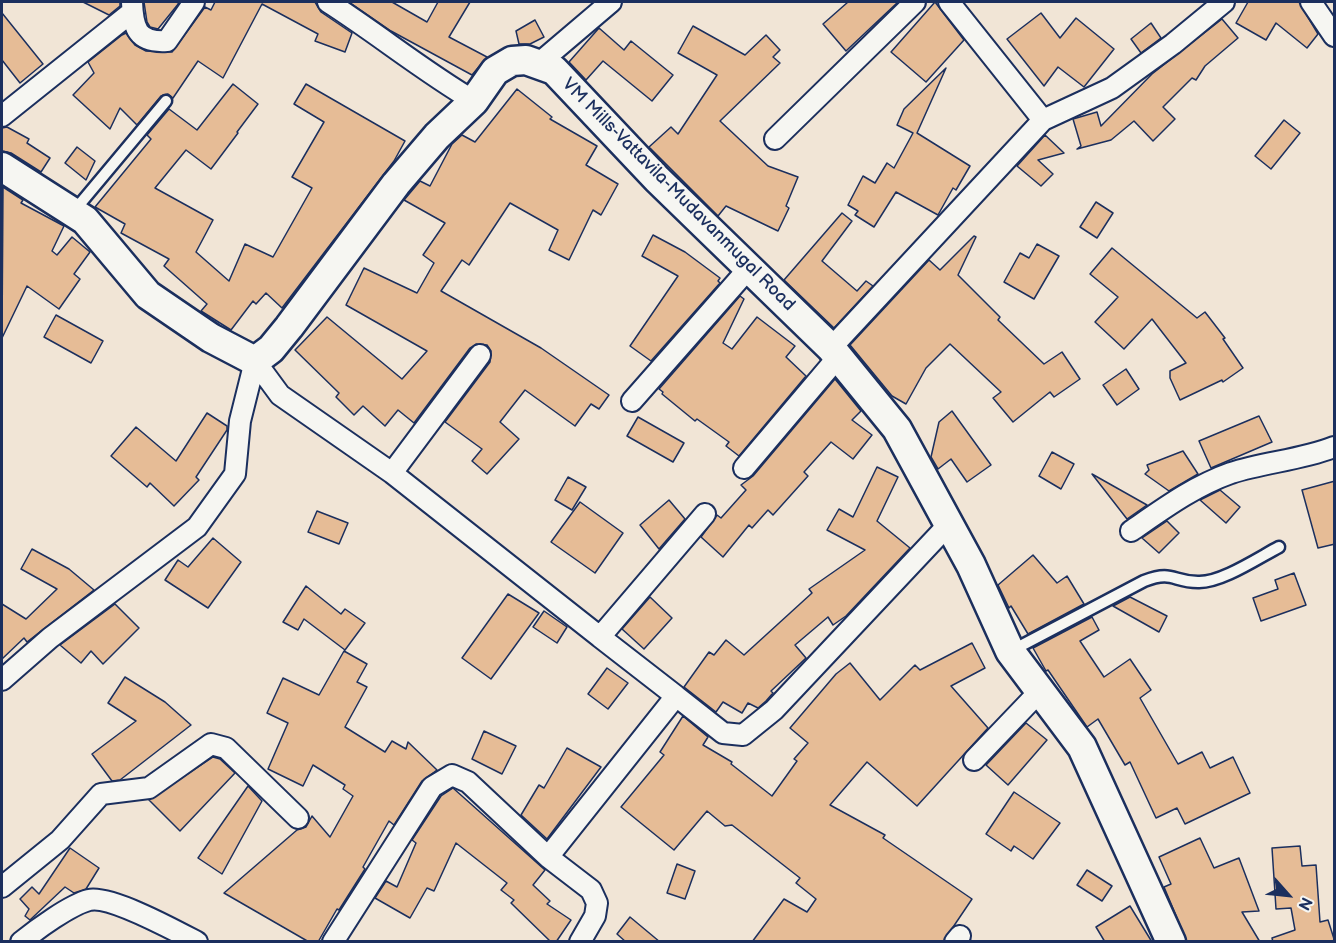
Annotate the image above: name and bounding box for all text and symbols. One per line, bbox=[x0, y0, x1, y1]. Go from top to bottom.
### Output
street label: VM Mills-Vattavila-Mudavanmugal Road bbox=[557, 74, 799, 316]
north arrow bbox=[1258, 865, 1318, 925]
text: N bbox=[1293, 894, 1316, 913]

